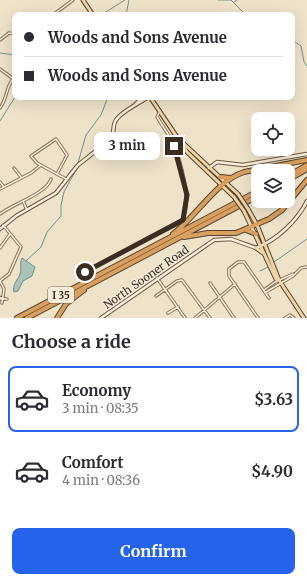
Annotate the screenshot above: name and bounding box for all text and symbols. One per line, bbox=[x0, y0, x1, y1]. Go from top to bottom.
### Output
text: Woods and Sons Avenue bbox=[48, 28, 227, 47]
text: Woods and Sons Avenue bbox=[48, 66, 227, 85]
map controls bbox=[251, 112, 295, 208]
button: locate bbox=[251, 112, 295, 156]
callout: 3 min bbox=[94, 132, 160, 160]
text: 3 min bbox=[109, 137, 145, 154]
route end bbox=[165, 137, 183, 155]
button: layers bbox=[251, 164, 295, 208]
street label: North Sooner Road bbox=[101, 242, 192, 312]
route start bbox=[76, 263, 94, 281]
road number: I 35 bbox=[48, 287, 74, 303]
text: Choose a ride bbox=[12, 330, 131, 353]
icon: car bbox=[14, 381, 50, 417]
text: Economy bbox=[62, 381, 131, 400]
text: $3.63 bbox=[254, 390, 293, 409]
text: 3 min · 08:35 bbox=[62, 400, 139, 417]
icon: car bbox=[14, 453, 50, 489]
text: Comfort bbox=[62, 453, 123, 472]
text: $4.90 bbox=[251, 462, 293, 481]
text: 4 min · 08:36 bbox=[62, 472, 140, 489]
button: Confirm bbox=[12, 528, 295, 574]

